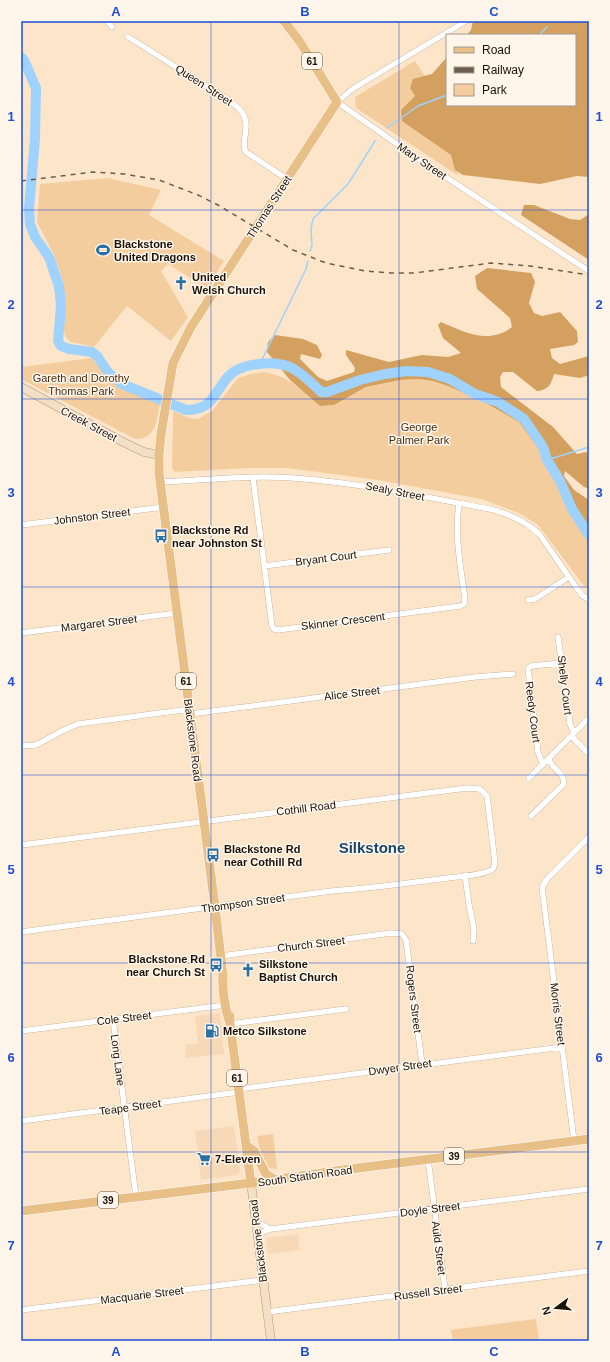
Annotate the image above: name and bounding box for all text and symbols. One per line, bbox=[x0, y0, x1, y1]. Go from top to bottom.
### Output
text: A bbox=[111, 4, 121, 19]
text: B bbox=[300, 4, 310, 19]
text: C bbox=[489, 4, 499, 19]
legend bbox=[446, 34, 576, 106]
text: Road bbox=[482, 43, 511, 57]
road number: 61 bbox=[302, 53, 322, 69]
street label: Queen Street bbox=[173, 62, 235, 108]
text: Railway bbox=[482, 63, 524, 77]
text: Park bbox=[482, 83, 508, 97]
text: 1 bbox=[7, 109, 15, 124]
text: 1 bbox=[595, 109, 603, 124]
street label: Mary Street bbox=[395, 140, 449, 182]
street label: Thomas Street bbox=[244, 173, 294, 241]
place label: Blackstone United Dragons bbox=[114, 238, 196, 263]
sports icon: Blackstone United Dragons bbox=[95, 242, 111, 258]
place label: United Welsh Church bbox=[192, 271, 266, 296]
church icon: United Welsh Church bbox=[173, 275, 189, 291]
text: 2 bbox=[7, 297, 15, 312]
text: 2 bbox=[595, 297, 603, 312]
park label: Gareth and Dorothy Thomas Park bbox=[33, 372, 130, 397]
street label: Creek Street bbox=[59, 404, 119, 444]
park label: George Palmer Park bbox=[389, 421, 450, 446]
street label: Sealy Street bbox=[364, 479, 426, 503]
text: 3 bbox=[7, 485, 15, 500]
text: 3 bbox=[595, 485, 603, 500]
street label: Johnston Street bbox=[53, 505, 131, 527]
place label: Blackstone Rd near Johnston St bbox=[172, 524, 262, 549]
bus stop icon: Blackstone Rd near Johnston St bbox=[153, 528, 169, 544]
street label: Bryant Court bbox=[295, 548, 357, 568]
street label: Skinner Crescent bbox=[300, 610, 386, 632]
street label: Margaret Street bbox=[60, 612, 138, 634]
street label: Shelly Court bbox=[555, 655, 575, 715]
road number: 61 bbox=[176, 673, 196, 689]
text: 4 bbox=[7, 674, 15, 689]
text: 4 bbox=[595, 674, 603, 689]
street label: Reedy Court bbox=[523, 681, 543, 743]
street label: Alice Street bbox=[323, 684, 381, 702]
street label: Blackstone Road bbox=[182, 698, 204, 782]
street label: Cothill Road bbox=[276, 798, 336, 818]
district label: Silkstone bbox=[339, 839, 405, 856]
place label: Blackstone Rd near Cothill Rd bbox=[224, 843, 302, 868]
bus stop icon: Blackstone Rd near Cothill Rd bbox=[205, 847, 221, 863]
text: 5 bbox=[7, 862, 15, 877]
text: 5 bbox=[595, 862, 603, 877]
street label: Thompson Street bbox=[200, 891, 286, 915]
street label: Church Street bbox=[277, 934, 345, 954]
place label: Blackstone Rd near Church St bbox=[126, 953, 205, 978]
bus stop icon: Blackstone Rd near Church St bbox=[208, 957, 224, 973]
place label: Silkstone Baptist Church bbox=[259, 958, 338, 983]
church icon: Silkstone Baptist Church bbox=[240, 962, 256, 978]
street label: Rogers Street bbox=[404, 965, 424, 1033]
street label: Morris Street bbox=[548, 982, 568, 1046]
street label: Cole Street bbox=[96, 1009, 152, 1027]
fuel station icon: Metco Silkstone bbox=[204, 1023, 220, 1039]
place label: Metco Silkstone bbox=[223, 1025, 307, 1037]
street label: Long Lane bbox=[109, 1033, 127, 1087]
text: 6 bbox=[7, 1050, 15, 1065]
text: 6 bbox=[595, 1050, 603, 1065]
street label: Dwyer Street bbox=[368, 1057, 432, 1077]
road number: 61 bbox=[227, 1070, 247, 1086]
street label: Teape Street bbox=[98, 1097, 162, 1117]
road number: 39 bbox=[444, 1148, 464, 1164]
supermarket icon: 7-Eleven bbox=[196, 1151, 212, 1167]
place label: 7-Eleven bbox=[215, 1153, 261, 1165]
street label: South Station Road bbox=[257, 1163, 353, 1189]
road number: 39 bbox=[98, 1192, 118, 1208]
street label: Blackstone Road bbox=[247, 1199, 269, 1283]
street label: Doyle Street bbox=[399, 1199, 461, 1219]
street label: Auld Street bbox=[430, 1220, 448, 1276]
text: 7 bbox=[7, 1238, 15, 1253]
text: 7 bbox=[595, 1238, 603, 1253]
street label: Russell Street bbox=[393, 1282, 463, 1302]
street label: Macquarie Street bbox=[100, 1284, 184, 1306]
north arrow bbox=[536, 1288, 576, 1328]
text: N bbox=[540, 1305, 553, 1316]
text: A bbox=[111, 1344, 121, 1359]
text: B bbox=[300, 1344, 310, 1359]
text: C bbox=[489, 1344, 499, 1359]

